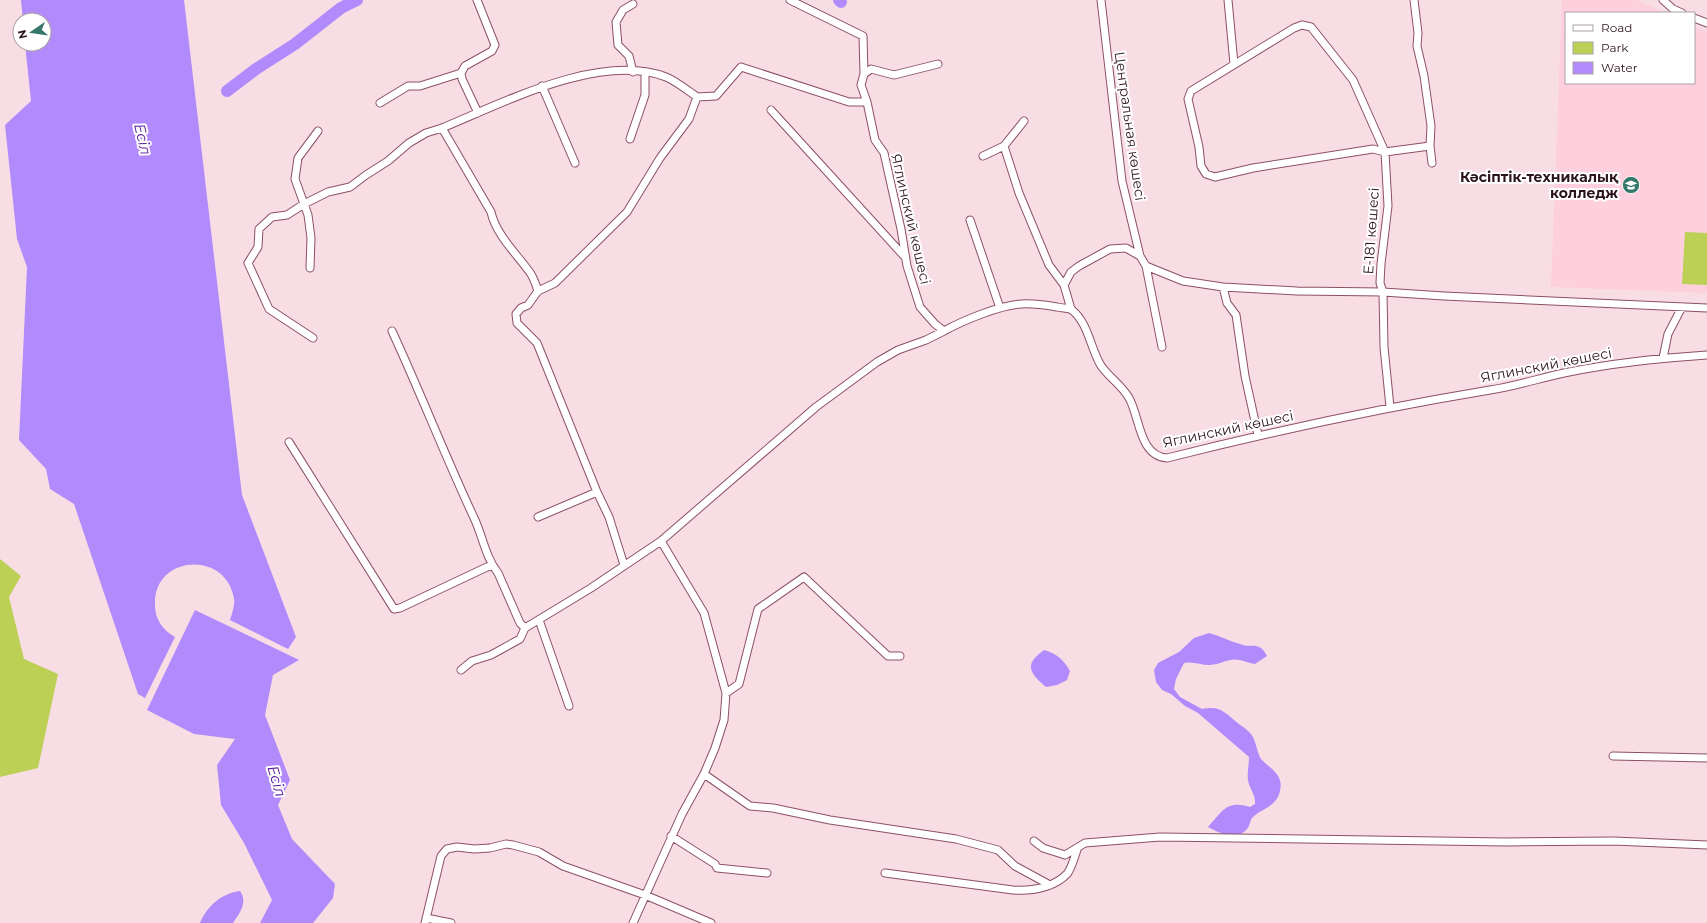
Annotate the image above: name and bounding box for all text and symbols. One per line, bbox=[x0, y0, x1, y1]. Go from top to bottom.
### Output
north arrow bbox=[12, 12, 52, 52]
legend bbox=[1565, 12, 1695, 84]
text: Road bbox=[1601, 20, 1632, 35]
text: N bbox=[14, 28, 30, 40]
text: Park bbox=[1601, 40, 1629, 55]
street label: Центральная көшесі bbox=[1111, 50, 1149, 202]
text: Water bbox=[1601, 60, 1638, 75]
water label: Есіл bbox=[130, 121, 156, 157]
street label: Яглинский көшесі bbox=[887, 152, 935, 286]
place label: Кәсіптік-техникалық колледж bbox=[1460, 168, 1619, 202]
school or university icon: Кәсіптік-техникалық колледж bbox=[1621, 175, 1641, 195]
street label: Е-181 көшесі bbox=[1359, 187, 1383, 275]
street label: Яглинский көшесі bbox=[1479, 343, 1613, 387]
street label: Яглинский көшесі bbox=[1161, 406, 1295, 452]
water label: Есіл bbox=[263, 763, 291, 799]

